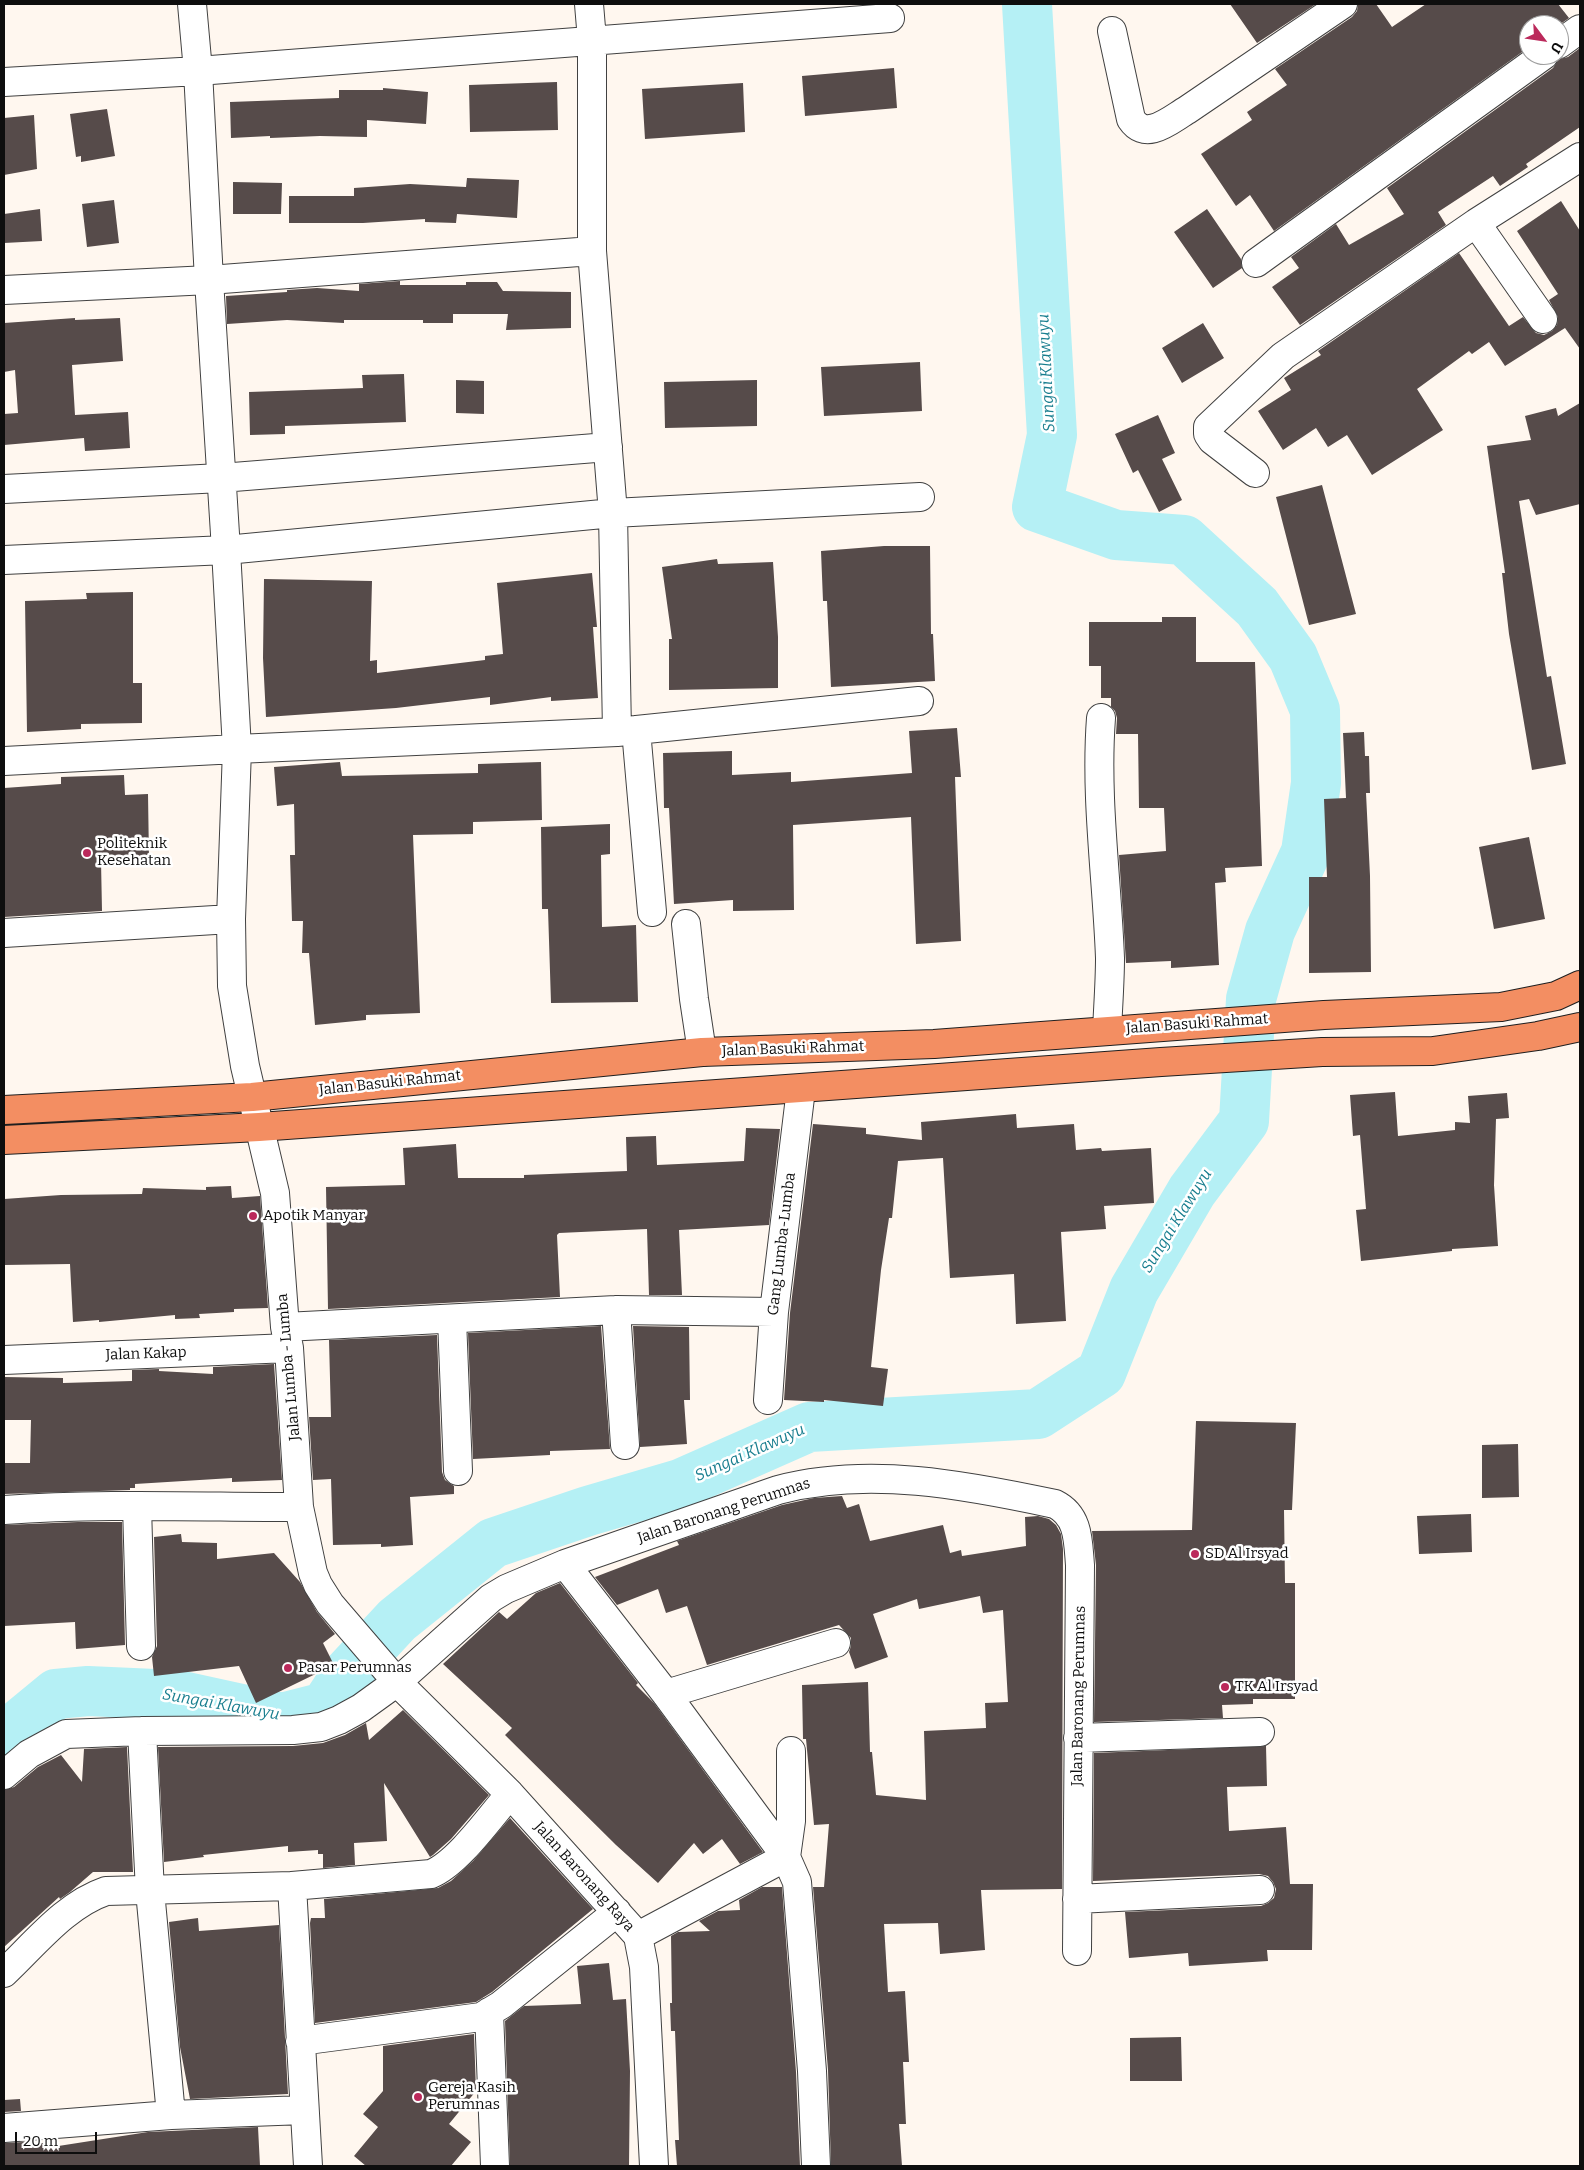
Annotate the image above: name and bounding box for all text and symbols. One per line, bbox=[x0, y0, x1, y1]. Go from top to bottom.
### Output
north arrow bbox=[1519, 15, 1569, 65]
text: U bbox=[1546, 39, 1566, 56]
water label: Sungai Klawuyu bbox=[1034, 313, 1060, 433]
place label: Politeknik Kesehatan bbox=[97, 835, 171, 870]
marker: Politeknik Kesehatan bbox=[81, 847, 93, 859]
street label: Jalan Basuki Rahmat bbox=[1125, 1010, 1269, 1038]
street label: Jalan Basuki Rahmat bbox=[721, 1038, 865, 1060]
street label: Jalan Basuki Rahmat bbox=[318, 1067, 462, 1099]
water label: Sungai Klawuyu bbox=[1137, 1166, 1217, 1276]
street label: Gang Lumba-Lumba bbox=[764, 1171, 800, 1317]
place label: Apotik Manyar bbox=[263, 1207, 365, 1225]
marker: Apotik Manyar bbox=[247, 1210, 259, 1222]
street label: Jalan Lumba - Lumba bbox=[274, 1293, 304, 1441]
street label: Jalan Kakap bbox=[105, 1344, 187, 1364]
water label: Sungai Klawuyu bbox=[692, 1420, 808, 1486]
street label: Jalan Baronang Perumnas bbox=[635, 1475, 813, 1547]
place label: SD Al Irsyad bbox=[1205, 1545, 1289, 1563]
marker: SD Al Irsyad bbox=[1189, 1548, 1201, 1560]
street label: Jalan Baronang Perumnas bbox=[1068, 1606, 1090, 1786]
place label: Pasar Perumnas bbox=[298, 1659, 412, 1677]
marker: Pasar Perumnas bbox=[282, 1662, 294, 1674]
place label: TK Al Irsyad bbox=[1235, 1678, 1318, 1696]
marker: TK Al Irsyad bbox=[1219, 1681, 1231, 1693]
water label: Sungai Klawuyu bbox=[161, 1685, 281, 1725]
street label: Jalan Baronang Raya bbox=[530, 1818, 638, 1936]
place label: Gereja Kasih Perumnas bbox=[428, 2079, 516, 2114]
marker: Gereja Kasih Perumnas bbox=[412, 2091, 424, 2103]
scale bar bbox=[18, 2122, 100, 2154]
text: 20 m bbox=[23, 2132, 58, 2150]

